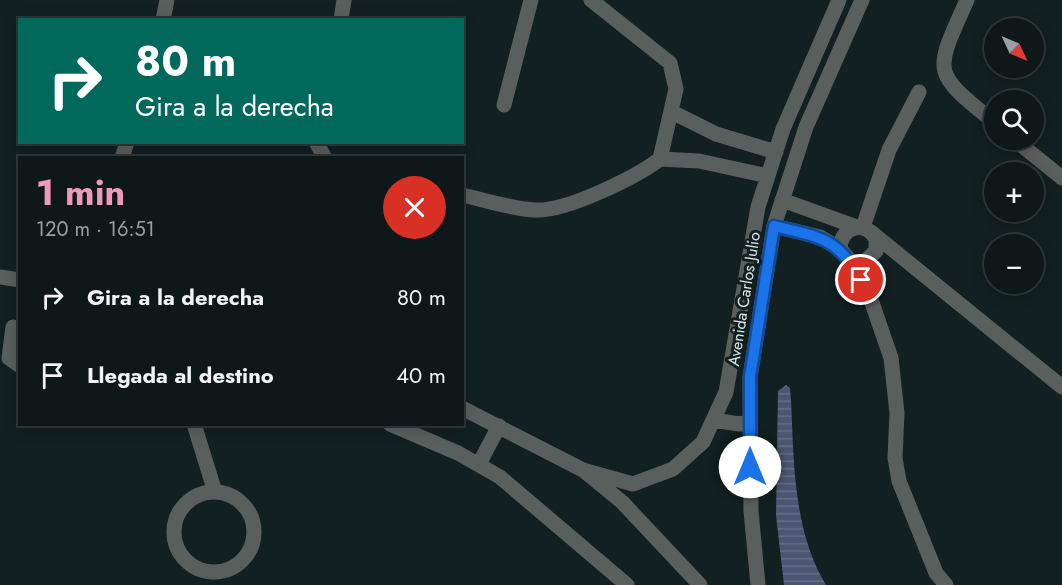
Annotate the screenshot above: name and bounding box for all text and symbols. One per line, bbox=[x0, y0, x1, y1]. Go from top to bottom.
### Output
north arrow bbox=[984, 18, 1044, 78]
map controls bbox=[984, 18, 1044, 294]
text: 80 m bbox=[135, 31, 236, 92]
icon: right bbox=[36, 42, 114, 120]
text: Gira a la derecha bbox=[135, 87, 334, 126]
button: search bbox=[984, 90, 1044, 150]
button: + bbox=[984, 162, 1044, 222]
text: 1 min bbox=[36, 166, 125, 218]
button: close bbox=[383, 176, 446, 239]
text: 120 m · 16:51 bbox=[36, 215, 155, 244]
street label: Avenida Carlos Julio bbox=[722, 230, 766, 368]
button: − bbox=[984, 234, 1044, 294]
pin bbox=[835, 254, 886, 305]
icon: arrive bbox=[844, 263, 877, 296]
icon: right bbox=[36, 281, 69, 314]
text: Gira a la derecha bbox=[87, 281, 264, 313]
text: 80 m bbox=[397, 281, 446, 313]
icon: arrive bbox=[36, 359, 69, 392]
text: Llegada al destino bbox=[87, 359, 274, 391]
text: 40 m bbox=[396, 359, 446, 391]
position arrow bbox=[718, 435, 782, 499]

